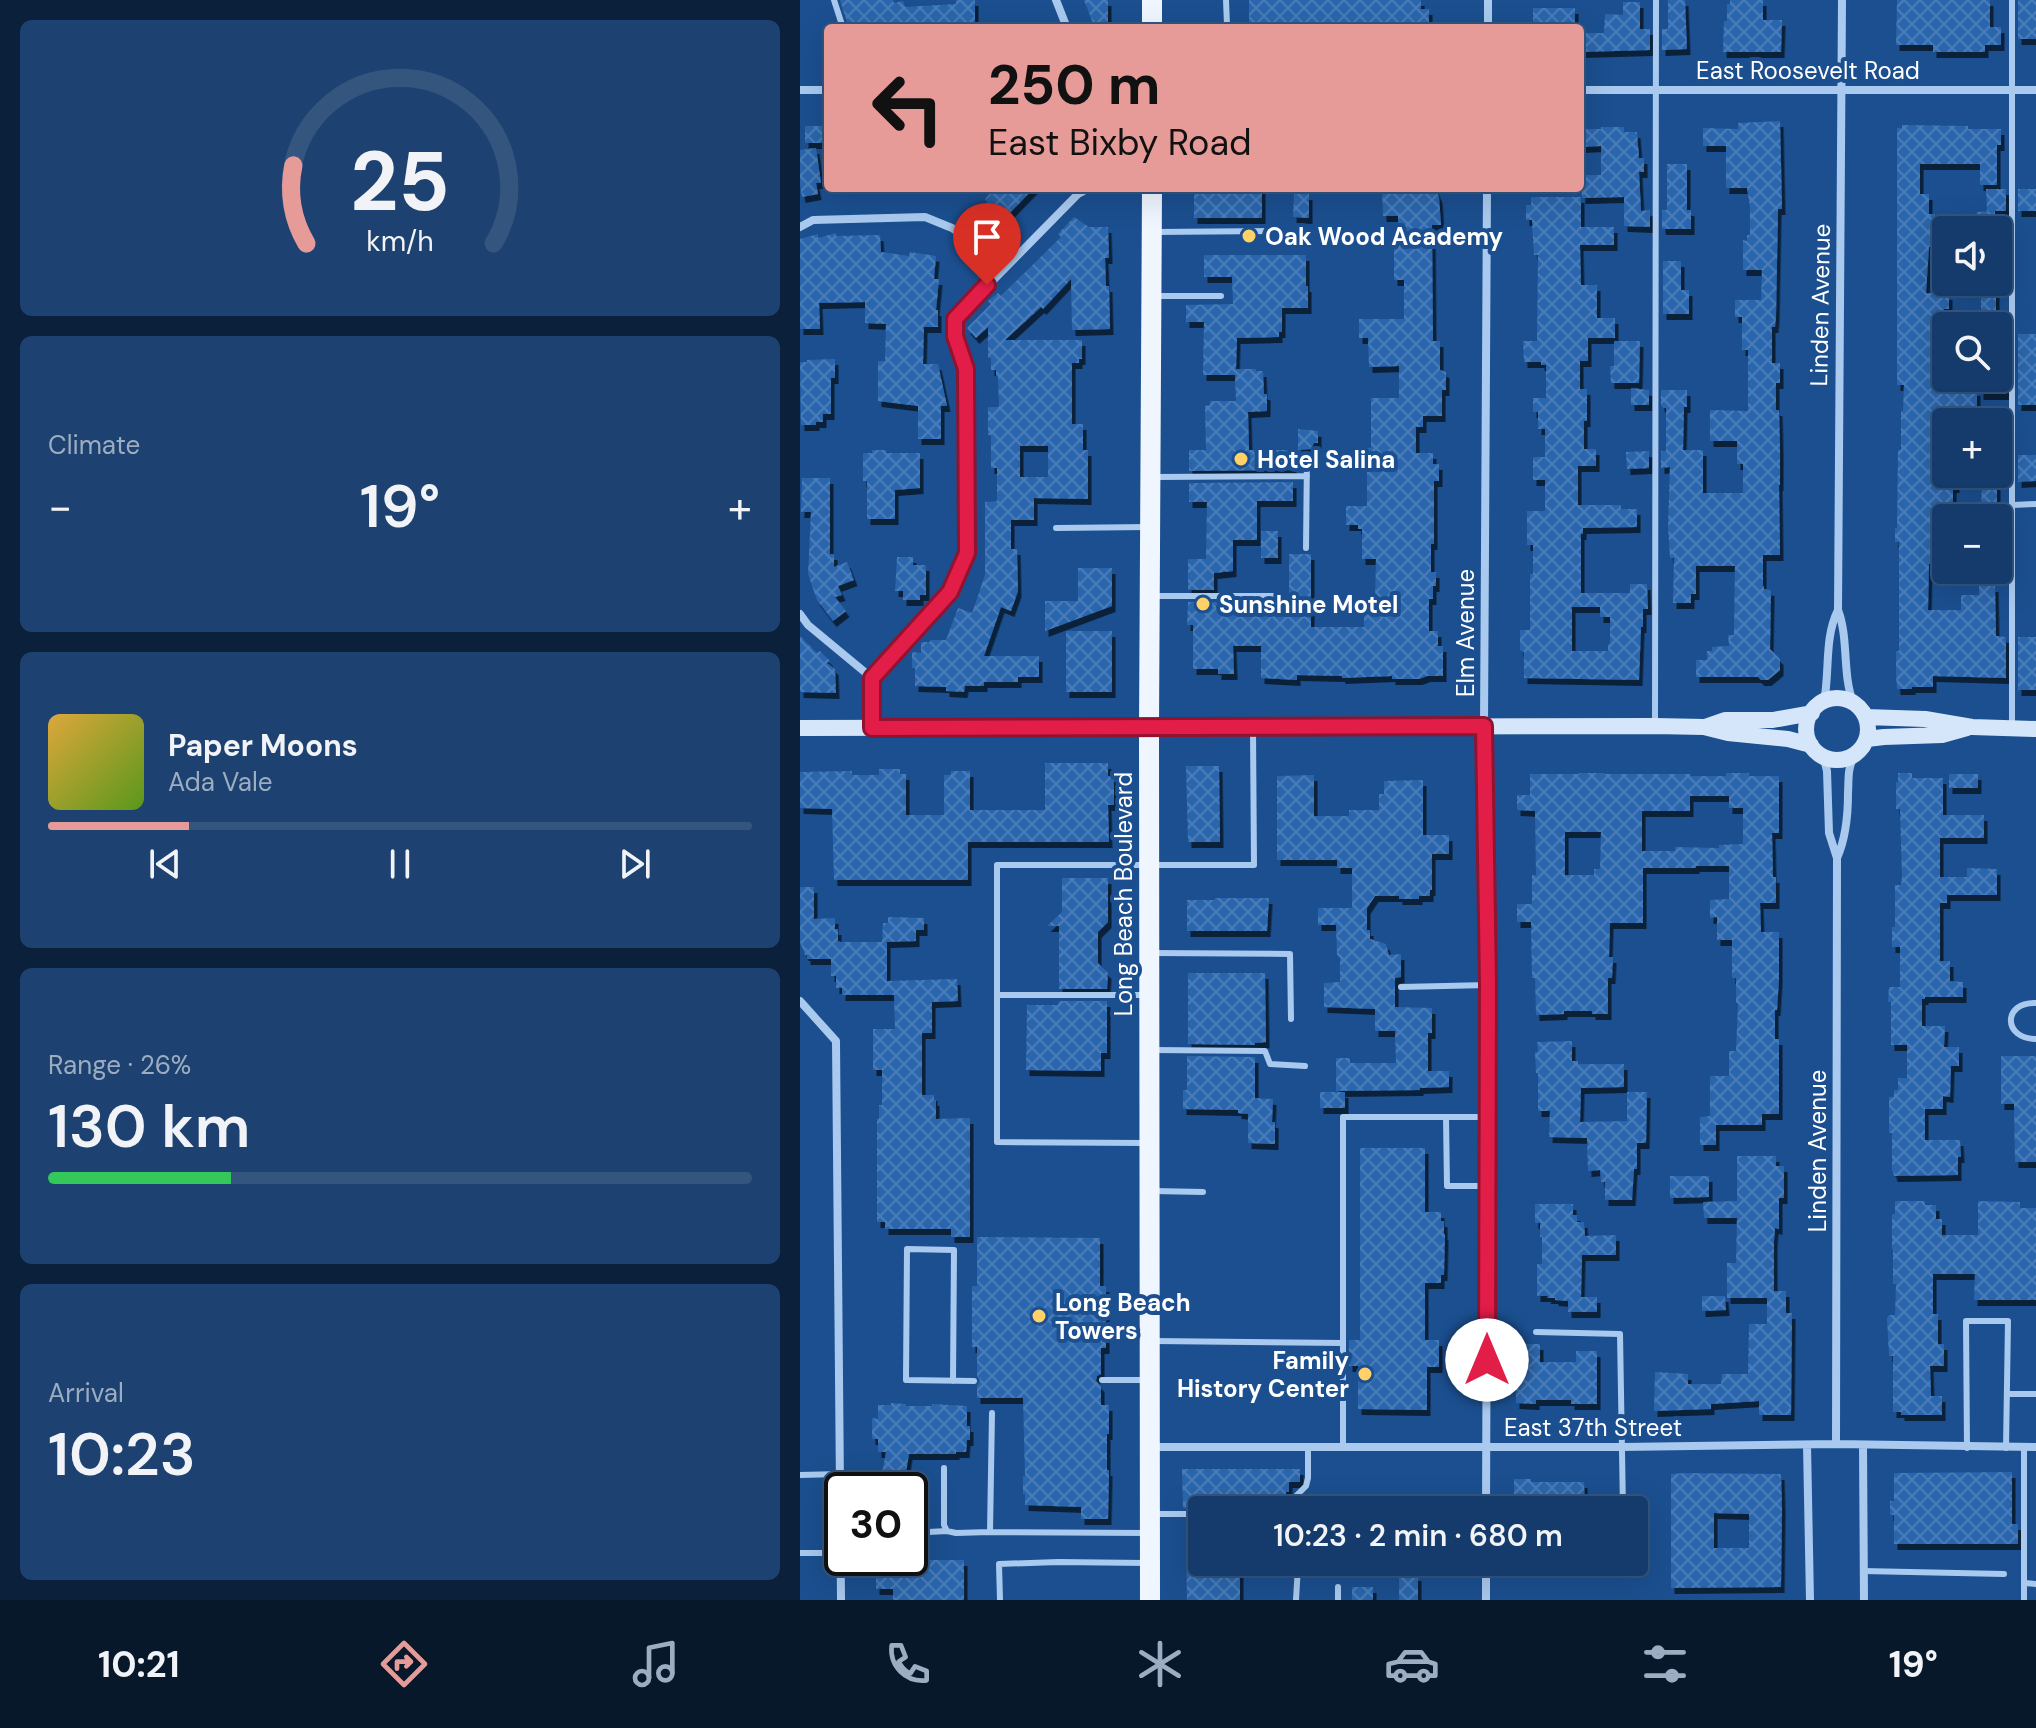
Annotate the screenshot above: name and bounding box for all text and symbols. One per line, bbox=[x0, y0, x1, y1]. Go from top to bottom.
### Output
text: 250 m bbox=[988, 48, 1160, 121]
street label: East Roosevelt Road bbox=[1696, 55, 1920, 86]
icon: left bbox=[856, 56, 960, 160]
text: East Bixby Road bbox=[988, 119, 1252, 166]
text: 25 bbox=[350, 127, 450, 236]
pin bbox=[953, 203, 1021, 285]
icon: arrive bbox=[965, 215, 1009, 259]
map controls bbox=[1932, 216, 2012, 584]
button: sound bbox=[1932, 216, 2012, 296]
place label: Oak Wood Academy bbox=[1265, 221, 1504, 252]
text: km/h bbox=[366, 223, 434, 260]
street label: Linden Avenue bbox=[1803, 223, 1837, 387]
marker: Oak Wood Academy bbox=[1240, 227, 1258, 245]
button: search bbox=[1932, 312, 2012, 392]
button: + bbox=[1932, 408, 2012, 488]
text: Climate bbox=[48, 428, 140, 462]
place label: Hotel Salina bbox=[1257, 444, 1395, 475]
marker: Hotel Salina bbox=[1232, 450, 1250, 468]
text: 19° bbox=[360, 467, 440, 546]
text: − bbox=[48, 478, 72, 536]
text: + bbox=[728, 478, 752, 536]
button: − bbox=[1932, 504, 2012, 584]
street label: Elm Avenue bbox=[1450, 569, 1481, 697]
place label: Sunshine Motel bbox=[1219, 589, 1399, 620]
marker: Sunshine Motel bbox=[1194, 595, 1212, 613]
text: Paper Moons bbox=[168, 726, 358, 765]
text: Ada Vale bbox=[168, 765, 273, 799]
street label: Long Beach Boulevard bbox=[1108, 772, 1139, 1016]
icon: previous bbox=[143, 842, 187, 886]
icon: pause bbox=[378, 842, 422, 886]
icon: next bbox=[613, 842, 657, 886]
text: Range · 26% bbox=[48, 1048, 191, 1082]
street label: Linden Avenue bbox=[1802, 1070, 1833, 1232]
text: 130 km bbox=[48, 1087, 250, 1166]
place label: Long Beach Towers bbox=[1055, 1287, 1190, 1346]
marker: Long Beach Towers bbox=[1030, 1307, 1048, 1325]
position arrow bbox=[1445, 1318, 1529, 1402]
place label: Family History Center bbox=[1177, 1345, 1349, 1404]
marker: Family History Center bbox=[1356, 1365, 1374, 1383]
text: Arrival bbox=[48, 1376, 124, 1410]
street label: East 37th Street bbox=[1504, 1412, 1682, 1443]
text: 10:23 bbox=[48, 1415, 196, 1494]
speed limit sign: 30 bbox=[824, 1472, 928, 1576]
text: 10:23 · 2 min · 680 m bbox=[1273, 1516, 1563, 1555]
icon: directions bbox=[376, 1636, 432, 1692]
icon: music bbox=[628, 1636, 684, 1692]
icon: phone bbox=[880, 1636, 936, 1692]
icon: climate bbox=[1132, 1636, 1188, 1692]
icon: car bbox=[1384, 1636, 1440, 1692]
icon: filters bbox=[1637, 1636, 1693, 1692]
text: 10:21 bbox=[98, 1641, 180, 1688]
text: 19° bbox=[1889, 1641, 1938, 1688]

